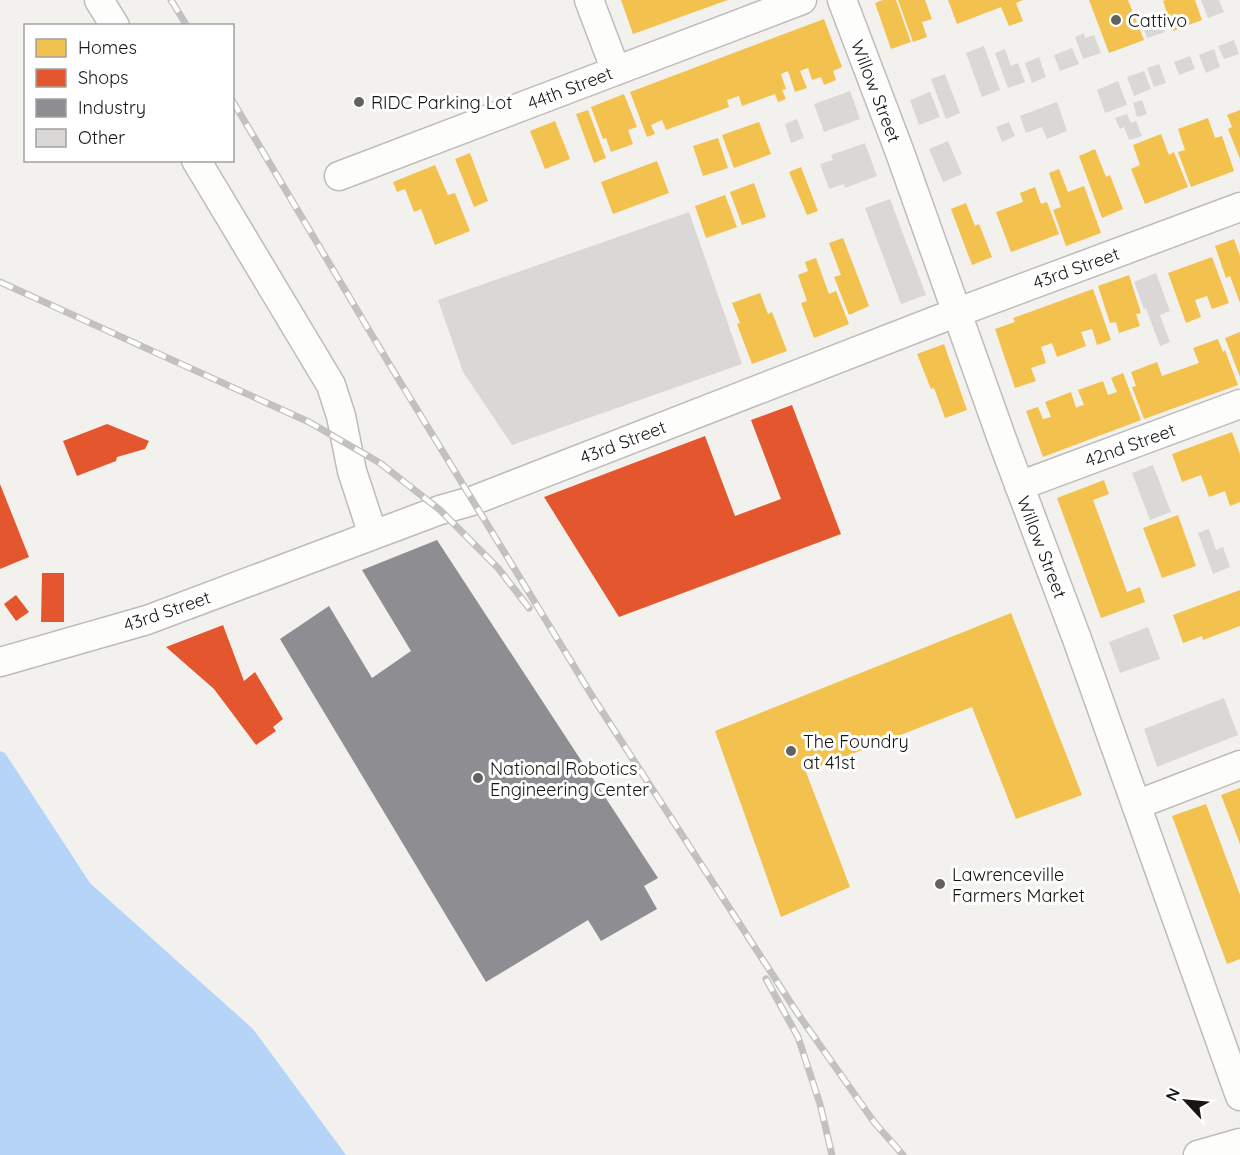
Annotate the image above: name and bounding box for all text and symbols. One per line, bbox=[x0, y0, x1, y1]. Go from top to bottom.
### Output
place label: Cattivo bbox=[1128, 9, 1187, 32]
marker: Cattivo bbox=[1109, 13, 1123, 27]
legend bbox=[24, 24, 234, 162]
text: Homes bbox=[78, 36, 137, 59]
street label: Willow Street bbox=[846, 37, 906, 145]
street label: 44th Street bbox=[524, 61, 616, 115]
text: Shops bbox=[78, 66, 129, 89]
place label: RIDC Parking Lot bbox=[371, 91, 512, 114]
marker: RIDC Parking Lot bbox=[352, 95, 366, 109]
text: Industry bbox=[78, 96, 146, 119]
text: Other bbox=[78, 126, 125, 149]
street label: 43rd Street bbox=[1030, 242, 1122, 294]
street label: 43rd Street bbox=[577, 415, 669, 469]
street label: 42nd Street bbox=[1081, 418, 1179, 472]
street label: Willow Street bbox=[1012, 493, 1072, 601]
street label: 43rd Street bbox=[120, 585, 214, 637]
place label: The Foundry at 41st bbox=[803, 730, 909, 774]
marker: The Foundry at 41st bbox=[784, 744, 798, 758]
place label: National Robotics Engineering Center bbox=[490, 757, 649, 801]
marker: National Robotics Engineering Center bbox=[471, 771, 485, 785]
place label: Lawrenceville Farmers Market bbox=[952, 863, 1085, 907]
marker: Lawrenceville Farmers Market bbox=[933, 877, 947, 891]
north arrow bbox=[1156, 1071, 1216, 1131]
text: N bbox=[1161, 1085, 1184, 1104]

